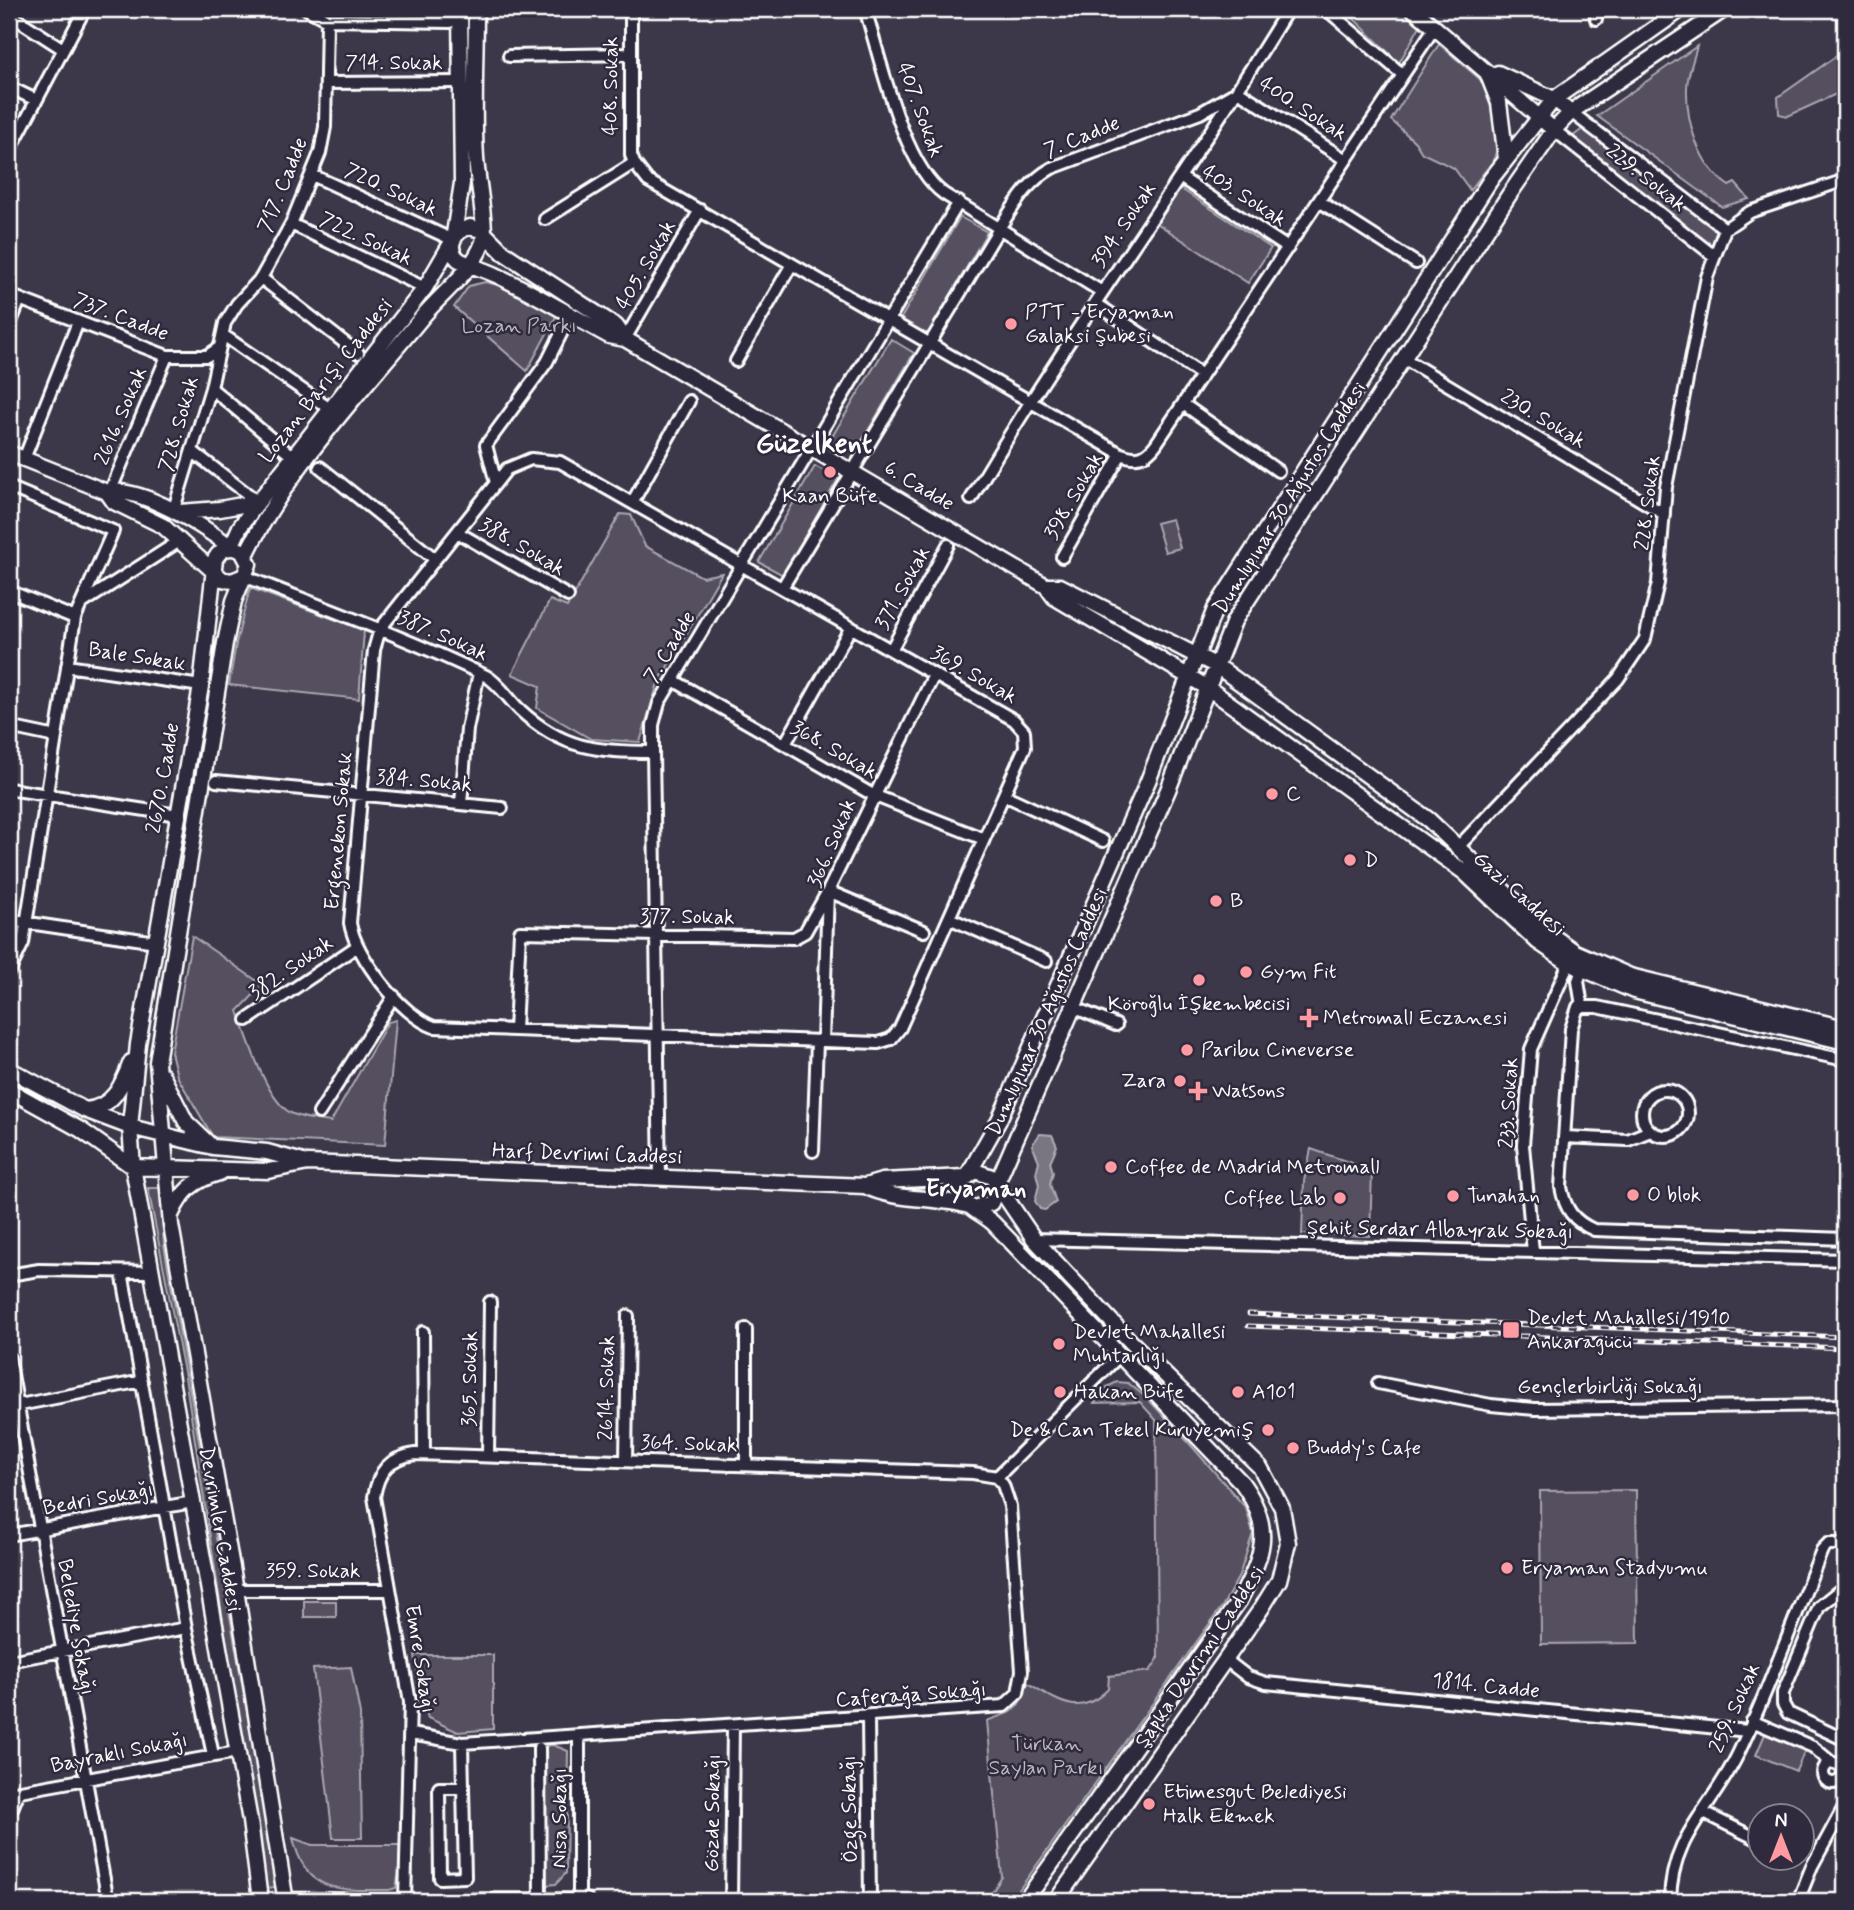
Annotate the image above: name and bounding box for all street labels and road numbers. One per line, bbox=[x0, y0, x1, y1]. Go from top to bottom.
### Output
street label: 408. Sokak bbox=[597, 37, 625, 135]
street label: 714. Sokak bbox=[345, 49, 443, 77]
street label: 407. Sokak bbox=[890, 59, 950, 161]
street label: 400. Sokak bbox=[1253, 70, 1353, 148]
street label: 7. Cadde bbox=[1040, 109, 1124, 165]
street label: 717. Cadde bbox=[251, 133, 315, 237]
street label: 229. Sokak bbox=[1600, 138, 1692, 218]
street label: 720. Sokak bbox=[340, 156, 442, 224]
street label: 403. Sokak bbox=[1196, 158, 1292, 234]
street label: 394. Sokak bbox=[1085, 177, 1163, 273]
street label: 722. Sokak bbox=[315, 205, 417, 273]
street label: 405. Sokak bbox=[609, 215, 683, 315]
street label: 737. Cadde bbox=[69, 286, 173, 348]
street label: Lozan Barışı Caddesi bbox=[253, 293, 399, 469]
street label: 2616. Sokak bbox=[88, 363, 154, 469]
street label: 728. Sokak bbox=[152, 373, 206, 475]
street label: Dumlupınar 30 Ağustos Caddesi bbox=[1207, 376, 1373, 620]
street label: 230. Sokak bbox=[1495, 383, 1591, 455]
street label: 398. Sokak bbox=[1038, 447, 1110, 545]
street label: 6. Cadde bbox=[879, 454, 959, 518]
street label: 228. Sokak bbox=[1628, 454, 1668, 552]
street label: 388. Sokak bbox=[474, 511, 570, 583]
street label: 371. Sokak bbox=[869, 541, 937, 635]
street label: 387. Sokak bbox=[394, 604, 492, 668]
street label: 7. Cadde bbox=[638, 606, 702, 688]
street label: Bale Sokak bbox=[86, 635, 188, 679]
street label: 369. Sokak bbox=[926, 639, 1022, 711]
street label: 368. Sokak bbox=[786, 714, 882, 786]
street label: 2670. Cadde bbox=[139, 720, 187, 836]
street label: Ergenekon Sokak bbox=[318, 751, 362, 911]
street label: 384. Sokak bbox=[375, 763, 473, 799]
street label: 366. Sokak bbox=[801, 794, 863, 892]
street label: Gazi Caddesi bbox=[1467, 845, 1571, 943]
street label: Dumlupınar 30 Ağustos Caddesi bbox=[979, 883, 1115, 1141]
street label: 377. Sokak bbox=[639, 902, 735, 932]
street label: 382. Sokak bbox=[243, 929, 339, 1007]
street label: 233. Sokak bbox=[1493, 1057, 1525, 1149]
street label: Harf Devrimi Caddesi bbox=[491, 1137, 683, 1171]
street label: Şehit Serdar Albayrak Sokağı bbox=[1307, 1214, 1573, 1246]
street label: 365. Sokak bbox=[455, 1331, 485, 1427]
street label: 2614. Sokak bbox=[592, 1335, 622, 1441]
street label: Gençlerbirliği Sokağı bbox=[1517, 1373, 1703, 1401]
street label: 364. Sokak bbox=[640, 1428, 738, 1460]
street label: Devrimler Caddesi bbox=[192, 1444, 248, 1614]
street label: Bedri Sokağı bbox=[41, 1476, 155, 1522]
street label: Belediye Sokağı bbox=[50, 1557, 102, 1697]
street label: 359. Sokak bbox=[266, 1557, 360, 1585]
street label: Şapka Devrimi Caddesi bbox=[1128, 1560, 1272, 1754]
street label: Emre Sokağı bbox=[398, 1603, 442, 1715]
street label: 259. Sokak bbox=[1703, 1659, 1767, 1757]
street label: 1814. Cadde bbox=[1431, 1666, 1541, 1706]
street label: Caferağa Sokağı bbox=[835, 1676, 987, 1714]
street label: Bayraklı Sokağı bbox=[48, 1726, 190, 1780]
street label: Gözde Sokağı bbox=[698, 1754, 728, 1872]
street label: Özge Sokağı bbox=[835, 1755, 867, 1863]
street label: Nisa Sokağı bbox=[546, 1768, 574, 1868]

